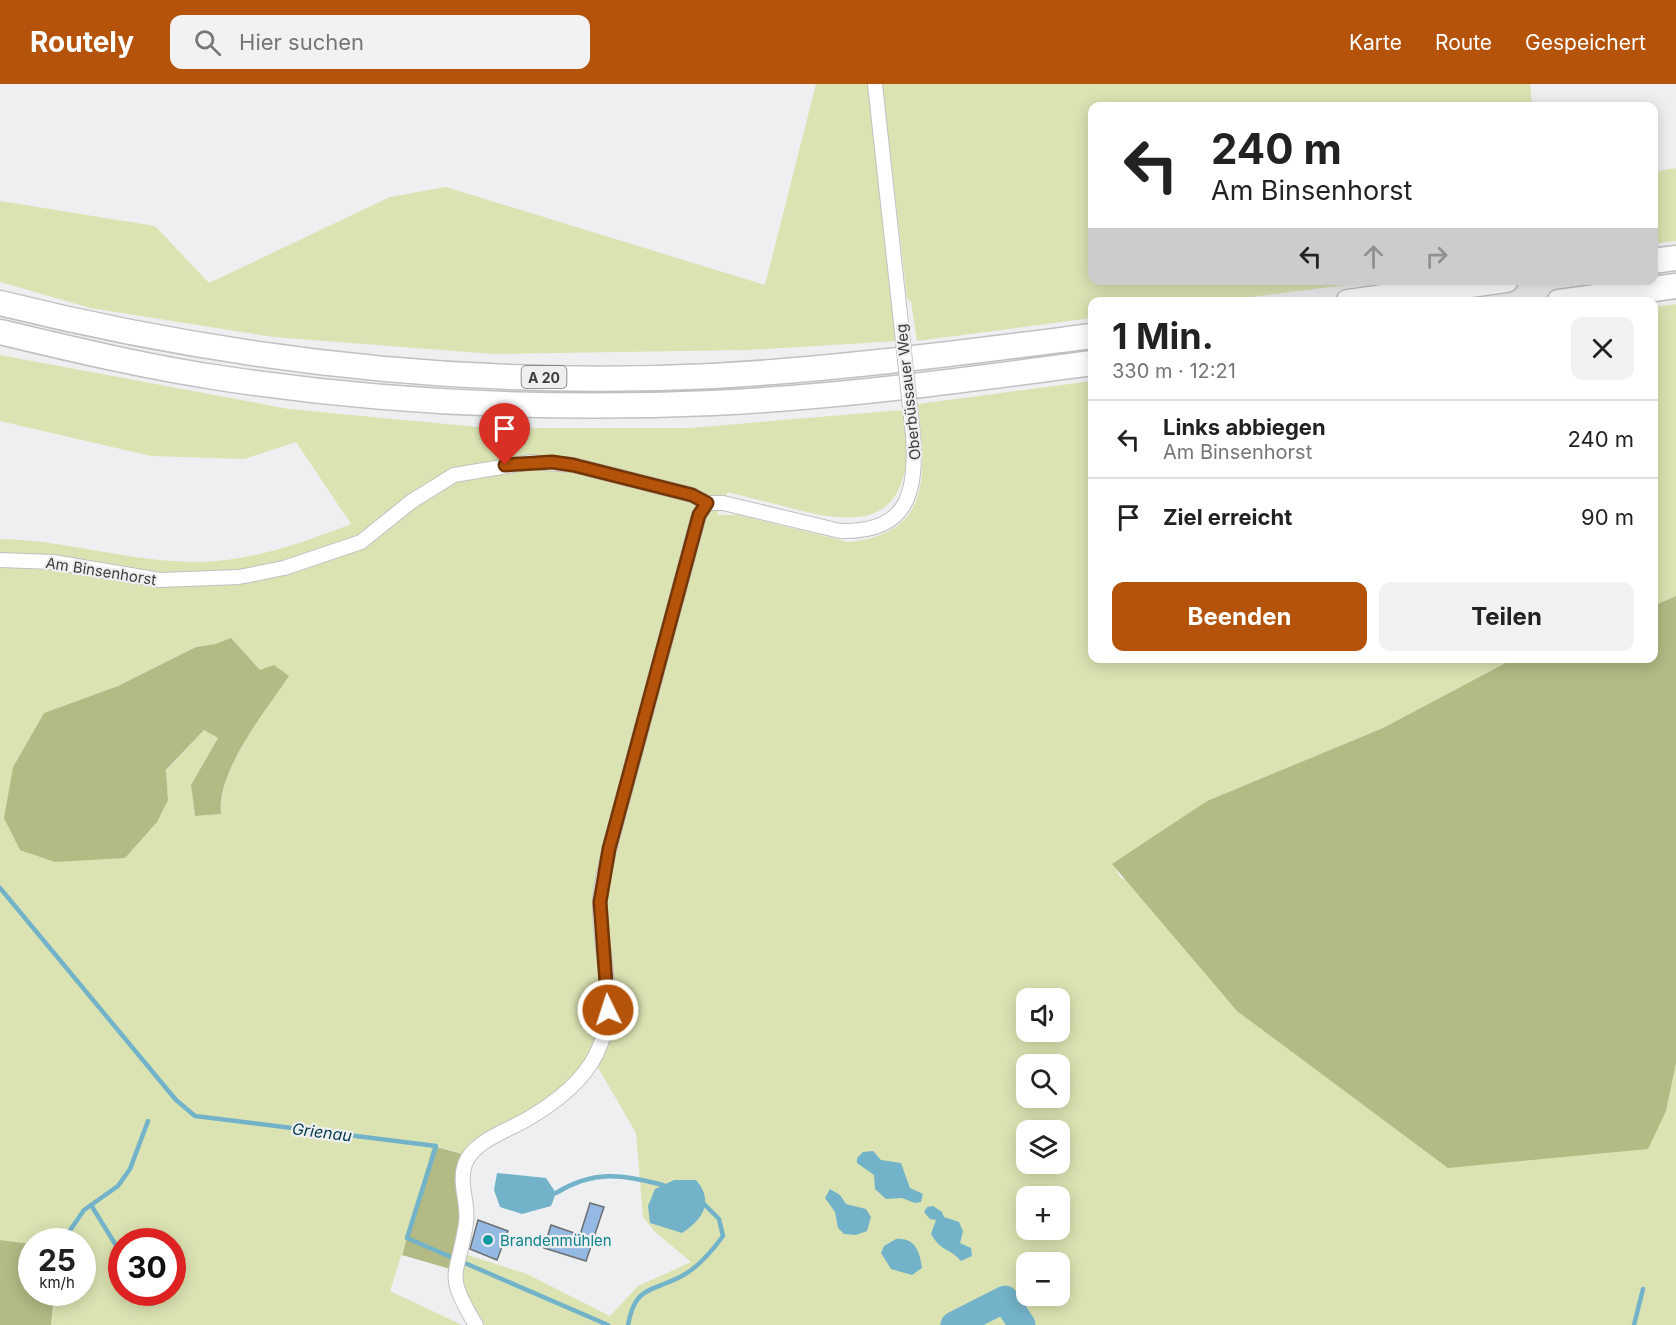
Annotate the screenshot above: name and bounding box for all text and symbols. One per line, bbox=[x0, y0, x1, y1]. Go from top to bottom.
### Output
search box bbox=[170, 15, 590, 69]
text: Routely bbox=[30, 25, 134, 59]
icon: search bbox=[191, 26, 224, 59]
text: Hier suchen bbox=[239, 29, 364, 55]
text: Karte bbox=[1349, 30, 1402, 55]
text: Route bbox=[1435, 30, 1492, 55]
text: Gespeichert bbox=[1525, 30, 1646, 55]
text: 240 m bbox=[1211, 123, 1342, 174]
icon: left bbox=[1112, 126, 1190, 204]
text: Am Binsenhorst bbox=[1211, 174, 1412, 207]
icon: left bbox=[1294, 240, 1327, 273]
icon: ahead bbox=[1357, 240, 1390, 273]
icon: right bbox=[1420, 240, 1453, 273]
text: 1 Min. bbox=[1112, 314, 1214, 358]
button: close bbox=[1571, 317, 1634, 380]
street label: Oberbüssauer Weg bbox=[891, 323, 925, 461]
text: 330 m · 12:21 bbox=[1112, 359, 1236, 383]
road number: A 20 bbox=[522, 366, 566, 388]
pin bbox=[479, 403, 530, 465]
icon: arrive bbox=[488, 412, 521, 445]
text: Links abbiegen bbox=[1163, 414, 1326, 440]
icon: left bbox=[1112, 423, 1145, 456]
text: 240 m bbox=[1567, 426, 1634, 452]
text: Am Binsenhorst bbox=[1163, 440, 1312, 464]
icon: arrive bbox=[1112, 501, 1145, 534]
text: Ziel erreicht bbox=[1163, 504, 1292, 530]
text: 90 m bbox=[1581, 504, 1634, 530]
street label: Am Binsenhorst bbox=[44, 553, 158, 589]
button: Beenden bbox=[1112, 582, 1367, 651]
button: Teilen bbox=[1379, 582, 1634, 651]
position arrow bbox=[576, 978, 640, 1042]
map controls bbox=[1016, 988, 1070, 1306]
button: sound bbox=[1016, 988, 1070, 1042]
button: search bbox=[1016, 1054, 1070, 1108]
water label: Grienau bbox=[291, 1118, 353, 1146]
button: layers bbox=[1016, 1120, 1070, 1174]
button: + bbox=[1016, 1186, 1070, 1240]
speed limit sign: 30 bbox=[108, 1228, 186, 1306]
place label: Brandenmühlen bbox=[500, 1231, 612, 1250]
marker: Brandenmühlen bbox=[481, 1233, 495, 1247]
text: 25 bbox=[38, 1242, 76, 1278]
button: − bbox=[1016, 1252, 1070, 1306]
text: km/h bbox=[39, 1273, 75, 1292]

